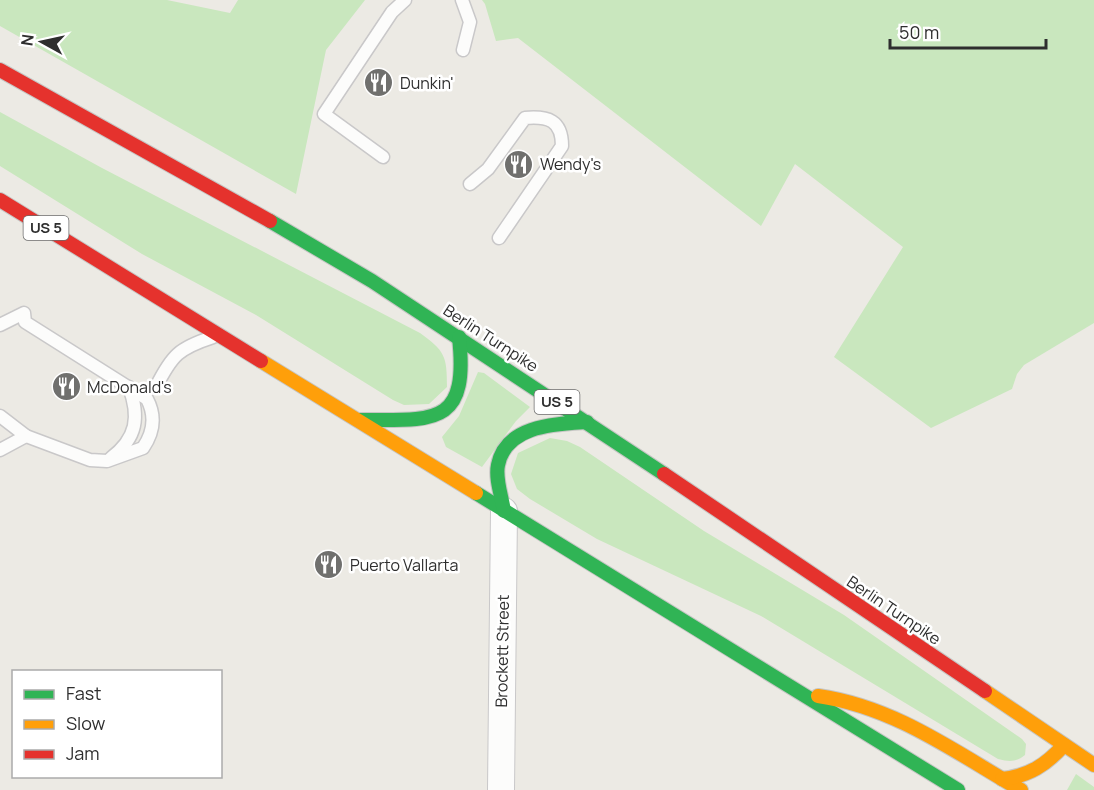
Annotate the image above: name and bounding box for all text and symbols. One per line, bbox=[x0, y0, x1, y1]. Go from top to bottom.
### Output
north arrow bbox=[12, 12, 72, 72]
scale bar bbox=[890, 12, 1046, 50]
text: 50 m bbox=[899, 20, 939, 44]
text: N bbox=[15, 33, 39, 47]
restaurant icon: Dunkin' bbox=[363, 67, 395, 99]
place label: Dunkin' bbox=[400, 72, 454, 94]
restaurant icon: Wendy's bbox=[503, 148, 535, 180]
place label: Wendy's bbox=[540, 153, 601, 175]
road number: US 5 bbox=[24, 216, 68, 240]
street label: Berlin Turnpike bbox=[439, 299, 543, 377]
restaurant icon: McDonald's bbox=[50, 371, 82, 403]
place label: McDonald's bbox=[87, 376, 172, 398]
road number: US 5 bbox=[534, 390, 580, 414]
restaurant icon: Puerto Vallarta bbox=[313, 549, 345, 581]
place label: Puerto Vallarta bbox=[350, 554, 458, 576]
street label: Berlin Turnpike bbox=[843, 570, 945, 650]
street label: Brockett Street bbox=[490, 594, 514, 708]
legend bbox=[12, 670, 222, 778]
text: Fast bbox=[66, 681, 101, 705]
text: Slow bbox=[66, 711, 106, 735]
text: Jam bbox=[66, 741, 100, 765]

